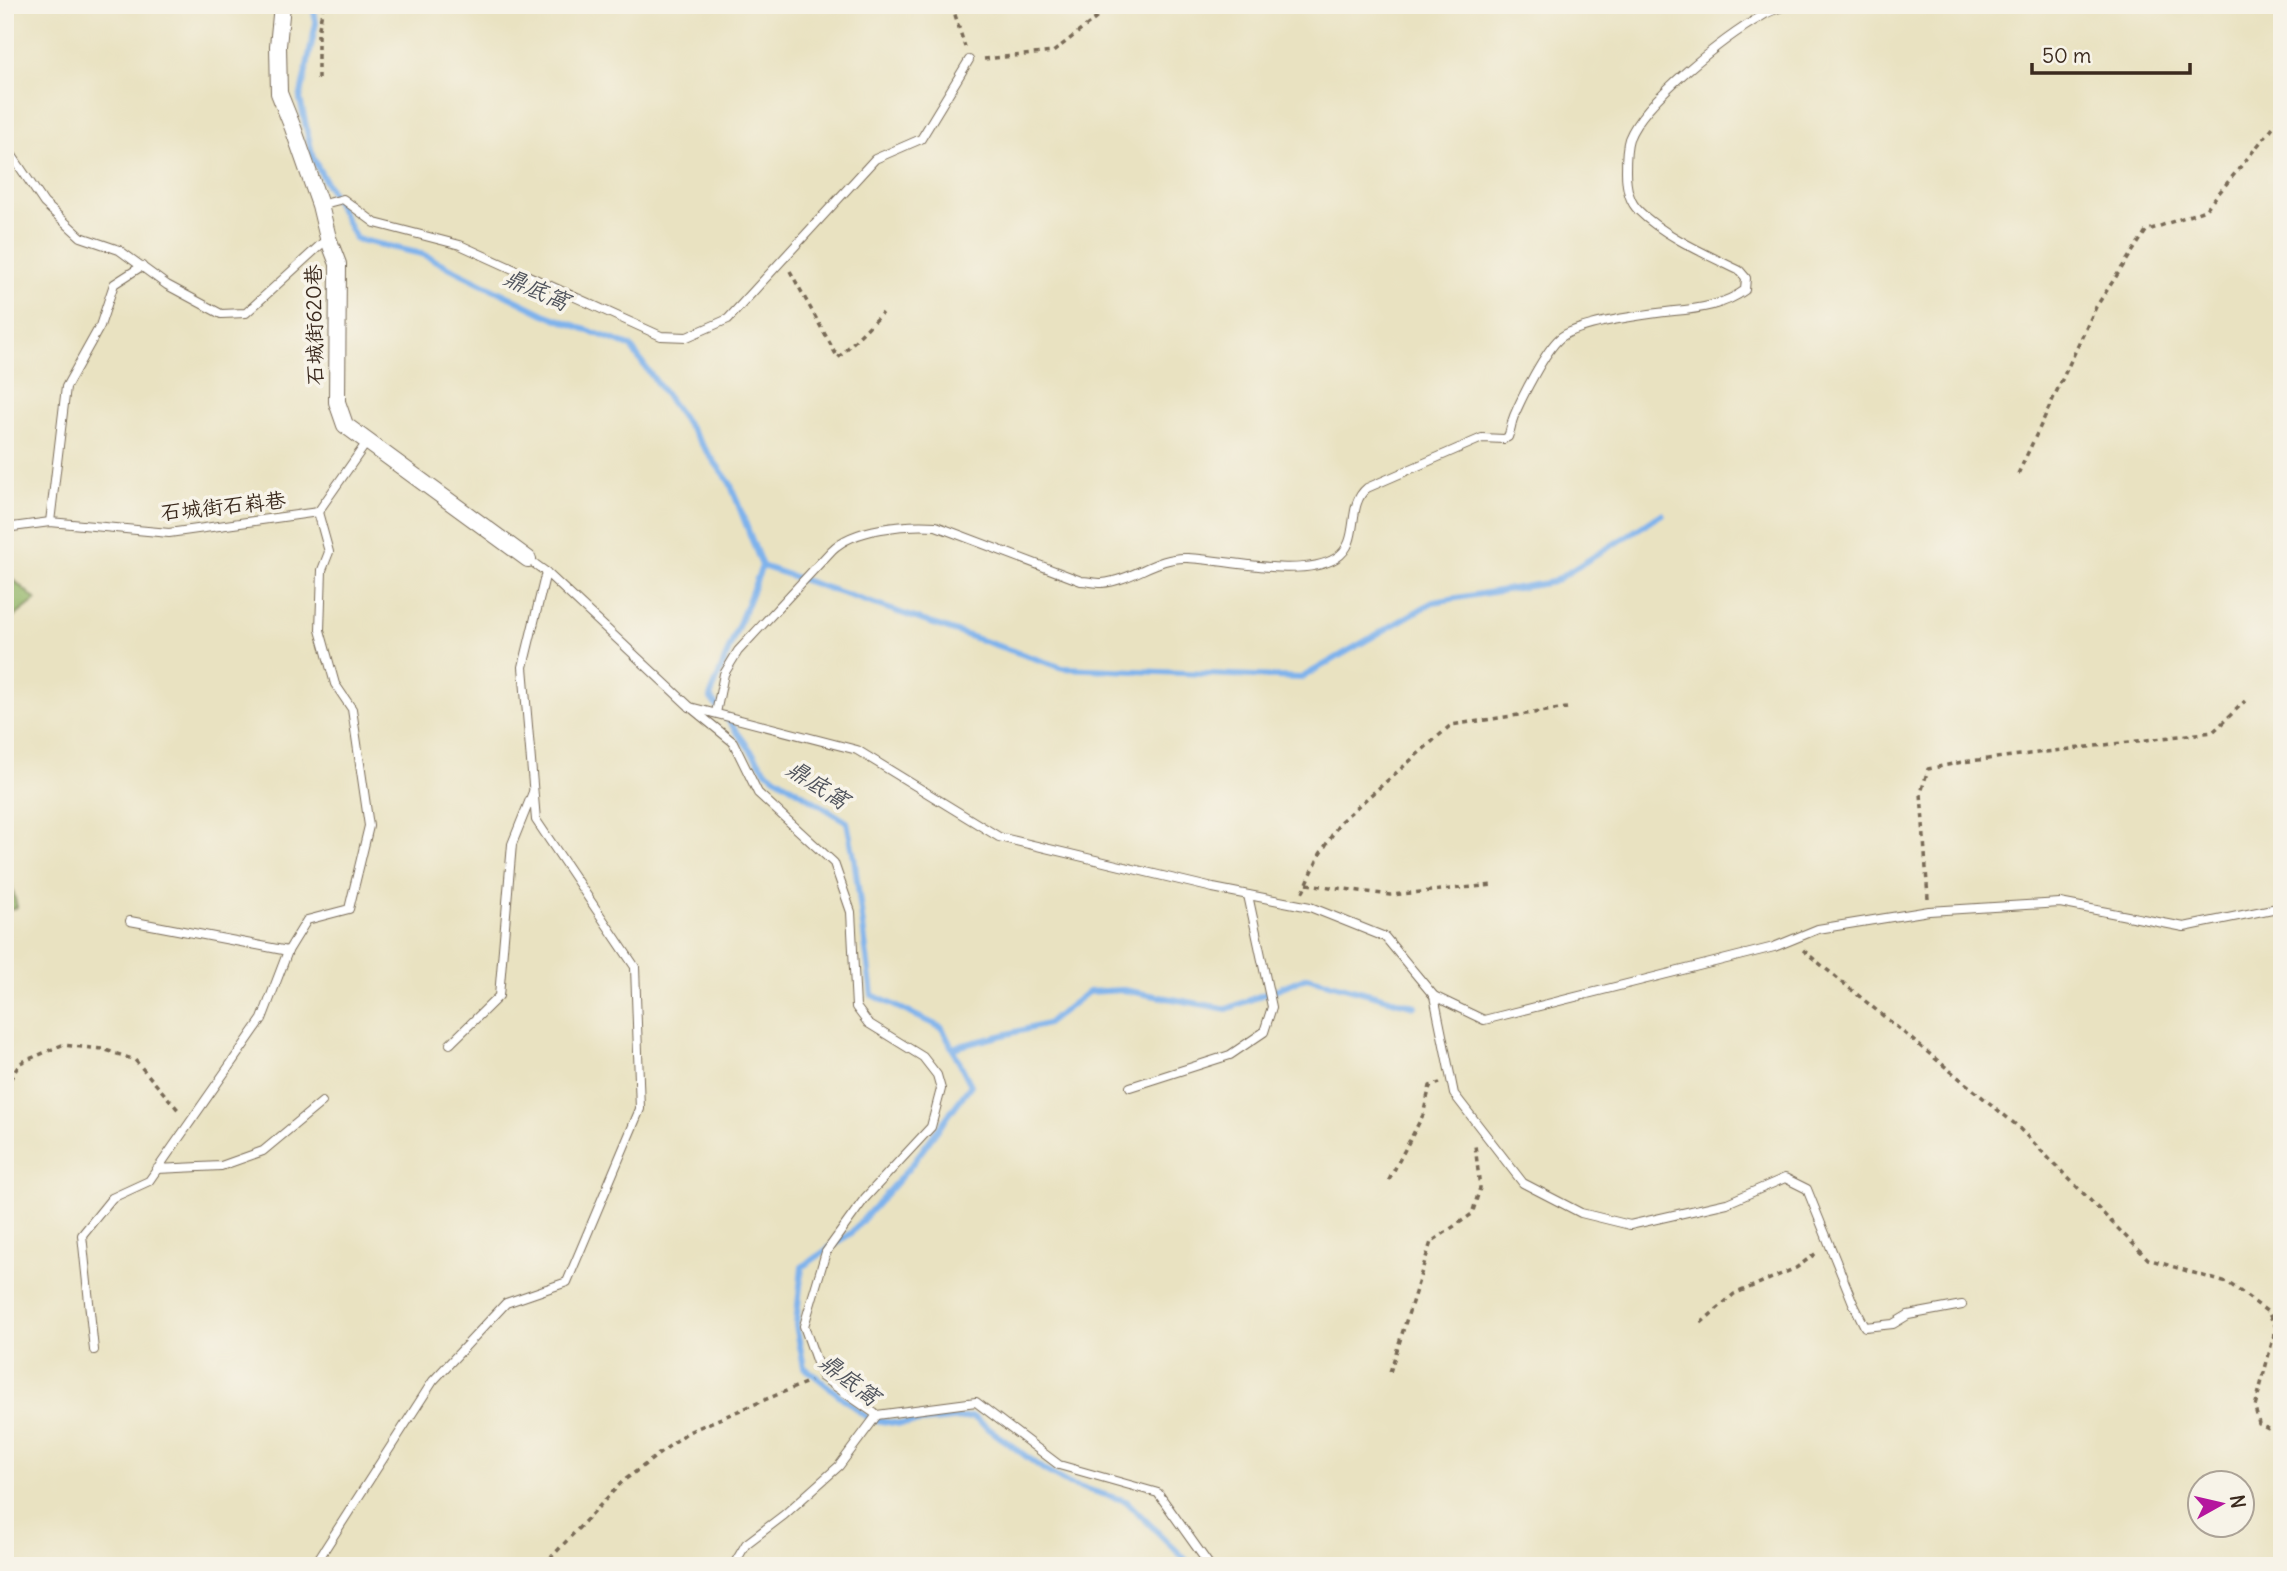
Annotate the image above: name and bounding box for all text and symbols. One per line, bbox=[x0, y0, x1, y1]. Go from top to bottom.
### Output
scale bar bbox=[2032, 32, 2189, 76]
text: 50 m bbox=[2042, 42, 2091, 69]
water label: 鼎底窩 bbox=[500, 262, 577, 317]
street label: 石城街620巷 bbox=[299, 264, 329, 386]
street label: 石城街石嵙巷 bbox=[159, 486, 287, 526]
water label: 鼎底窩 bbox=[781, 753, 857, 817]
water label: 鼎底窩 bbox=[814, 1346, 888, 1414]
north arrow bbox=[2186, 1470, 2256, 1540]
text: N bbox=[2225, 1493, 2251, 1510]

